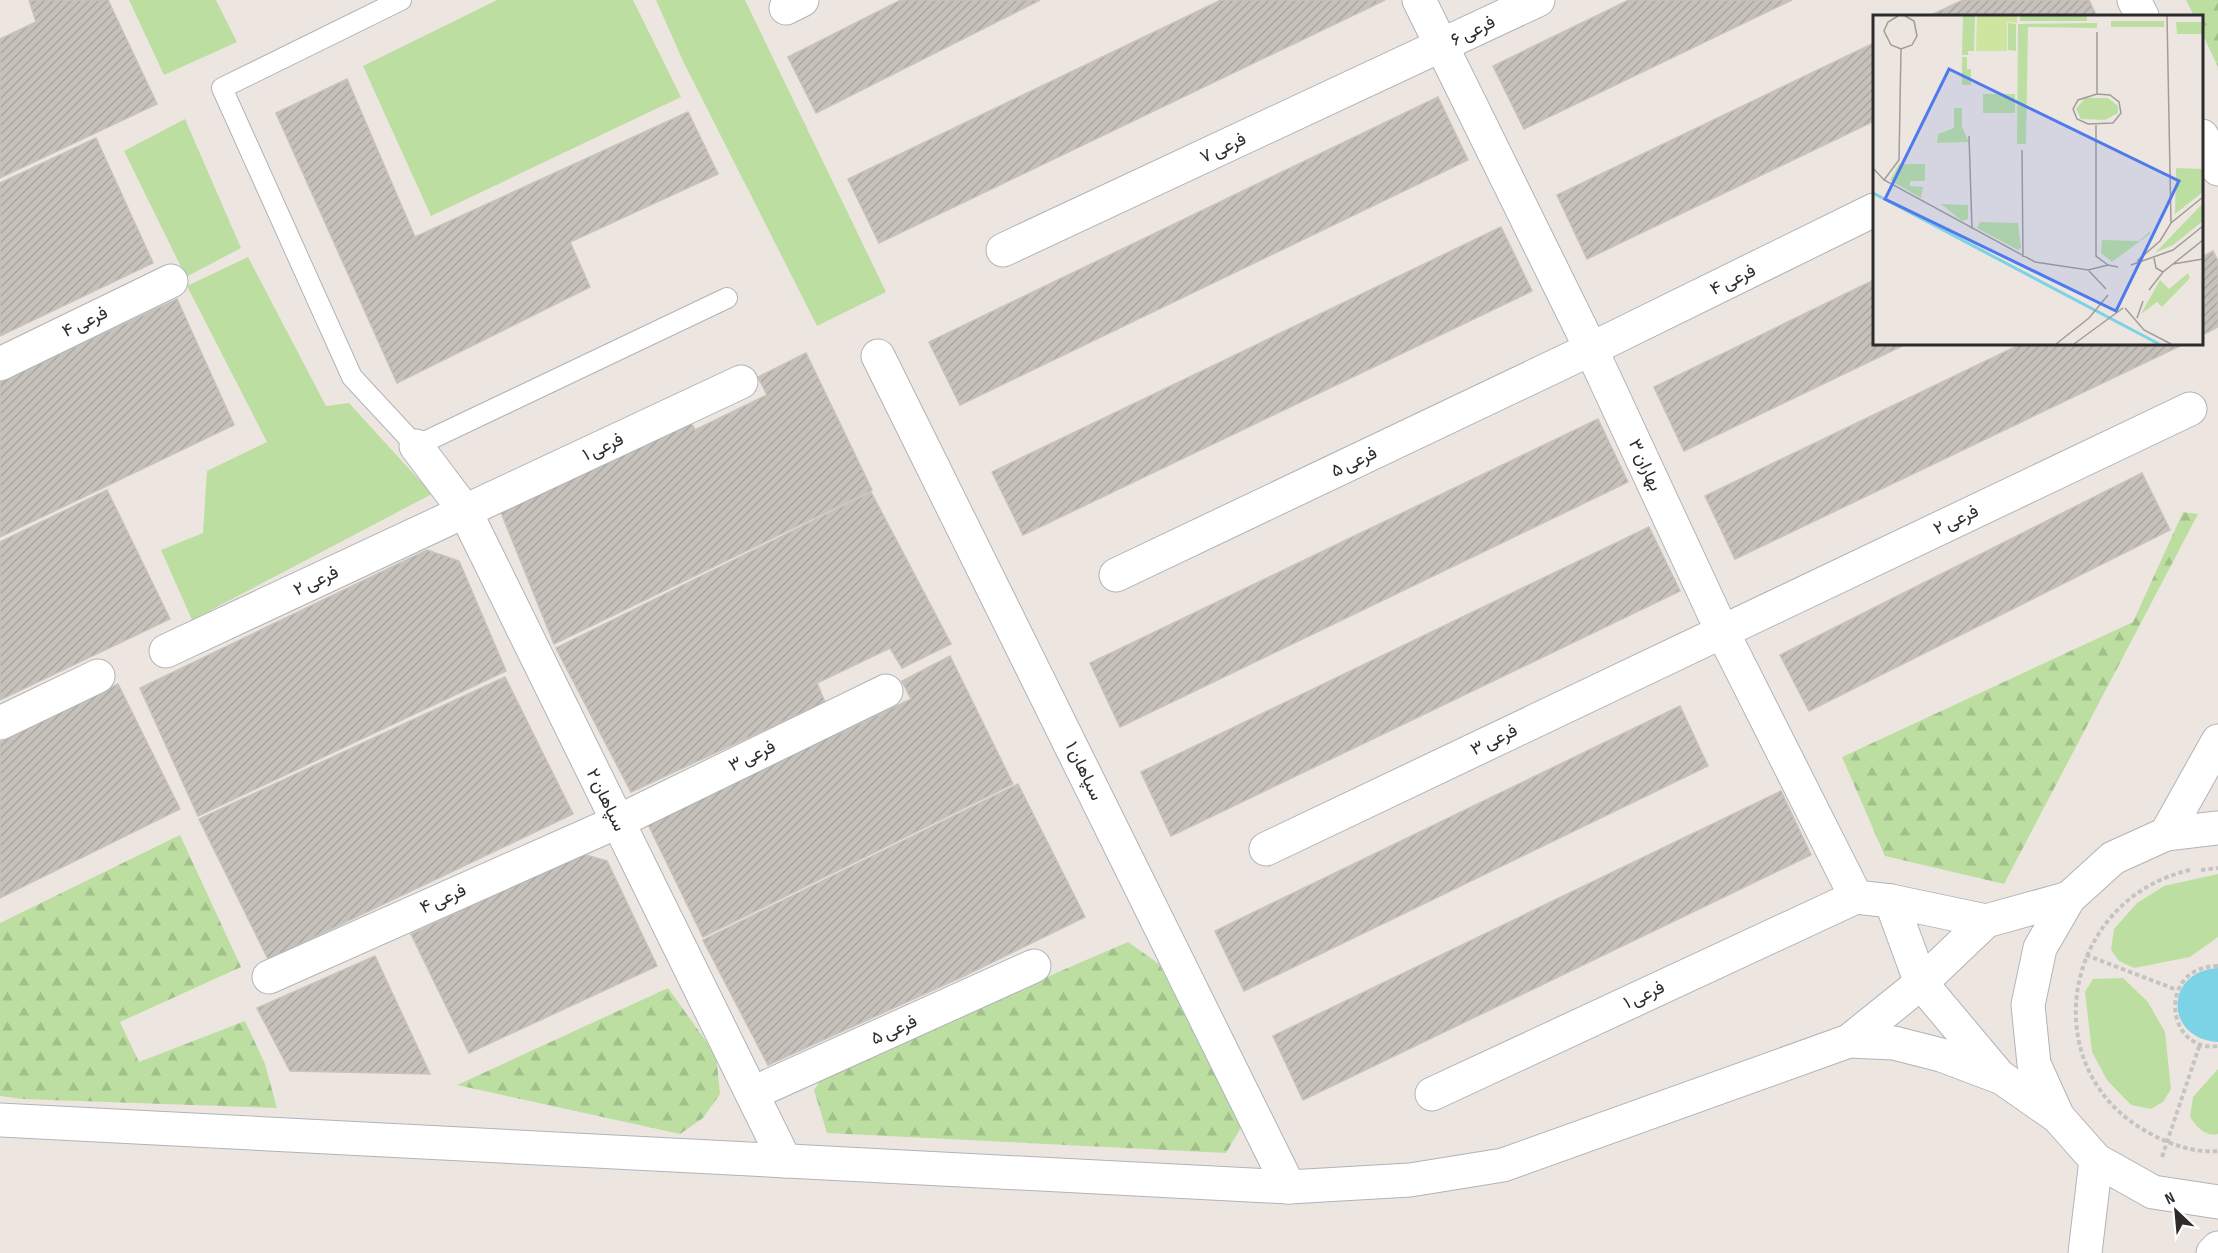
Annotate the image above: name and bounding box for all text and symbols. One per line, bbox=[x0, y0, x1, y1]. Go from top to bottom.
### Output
street label: فرعی ۶ bbox=[1448, 11, 1498, 51]
inset map bbox=[1873, 15, 2203, 345]
street label: فرعی ۷ bbox=[1197, 128, 1249, 168]
street label: فرعی ۴ bbox=[1707, 260, 1759, 300]
street label: فرعی ۴ bbox=[59, 302, 111, 342]
street label: فرعی ۱ bbox=[579, 428, 627, 466]
street label: بهاران ۳ bbox=[1624, 436, 1666, 494]
street label: فرعی ۵ bbox=[1328, 442, 1380, 482]
street label: فرعی ۲ bbox=[1930, 501, 1982, 539]
street label: فرعی ۲ bbox=[290, 562, 342, 600]
street label: فرعی ۳ bbox=[1467, 720, 1521, 760]
street label: فرعی ۳ bbox=[725, 736, 779, 776]
street label: سپاهان ۱ bbox=[1060, 738, 1107, 804]
street label: سپاهان ۲ bbox=[581, 765, 630, 835]
street label: فرعی ۴ bbox=[417, 880, 469, 918]
street label: فرعی ۱ bbox=[1620, 976, 1668, 1014]
street label: فرعی ۵ bbox=[868, 1011, 920, 1049]
north arrow bbox=[2146, 1181, 2206, 1241]
text: N bbox=[2162, 1188, 2178, 1209]

